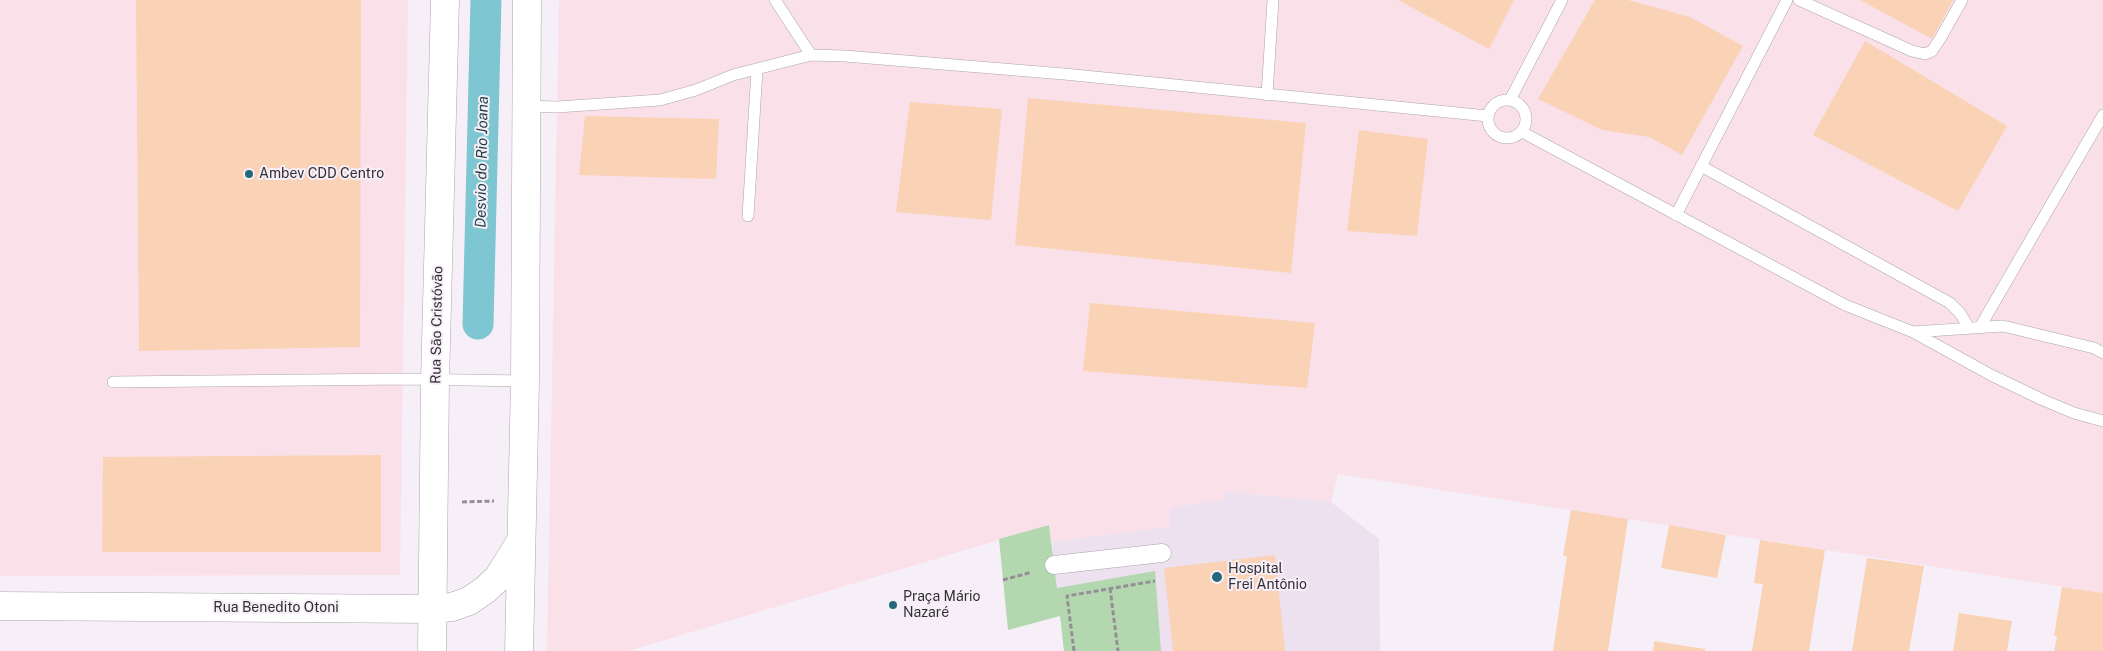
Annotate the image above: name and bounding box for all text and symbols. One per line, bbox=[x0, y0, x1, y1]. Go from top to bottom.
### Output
water label: Desvio do Rio Joana bbox=[472, 96, 492, 228]
place label: Ambev CDD Centro bbox=[259, 166, 384, 182]
marker: Ambev CDD Centro bbox=[243, 168, 255, 180]
street label: Rua São Cristóvão bbox=[428, 266, 446, 384]
place label: Hospital Frei Antônio bbox=[1228, 561, 1307, 594]
marker: Hospital Frei Antônio bbox=[1210, 570, 1224, 584]
place label: Praça Mário Nazaré bbox=[903, 589, 980, 622]
marker: Praça Mário Nazaré bbox=[887, 599, 899, 611]
street label: Rua Benedito Otoni bbox=[213, 600, 339, 616]

